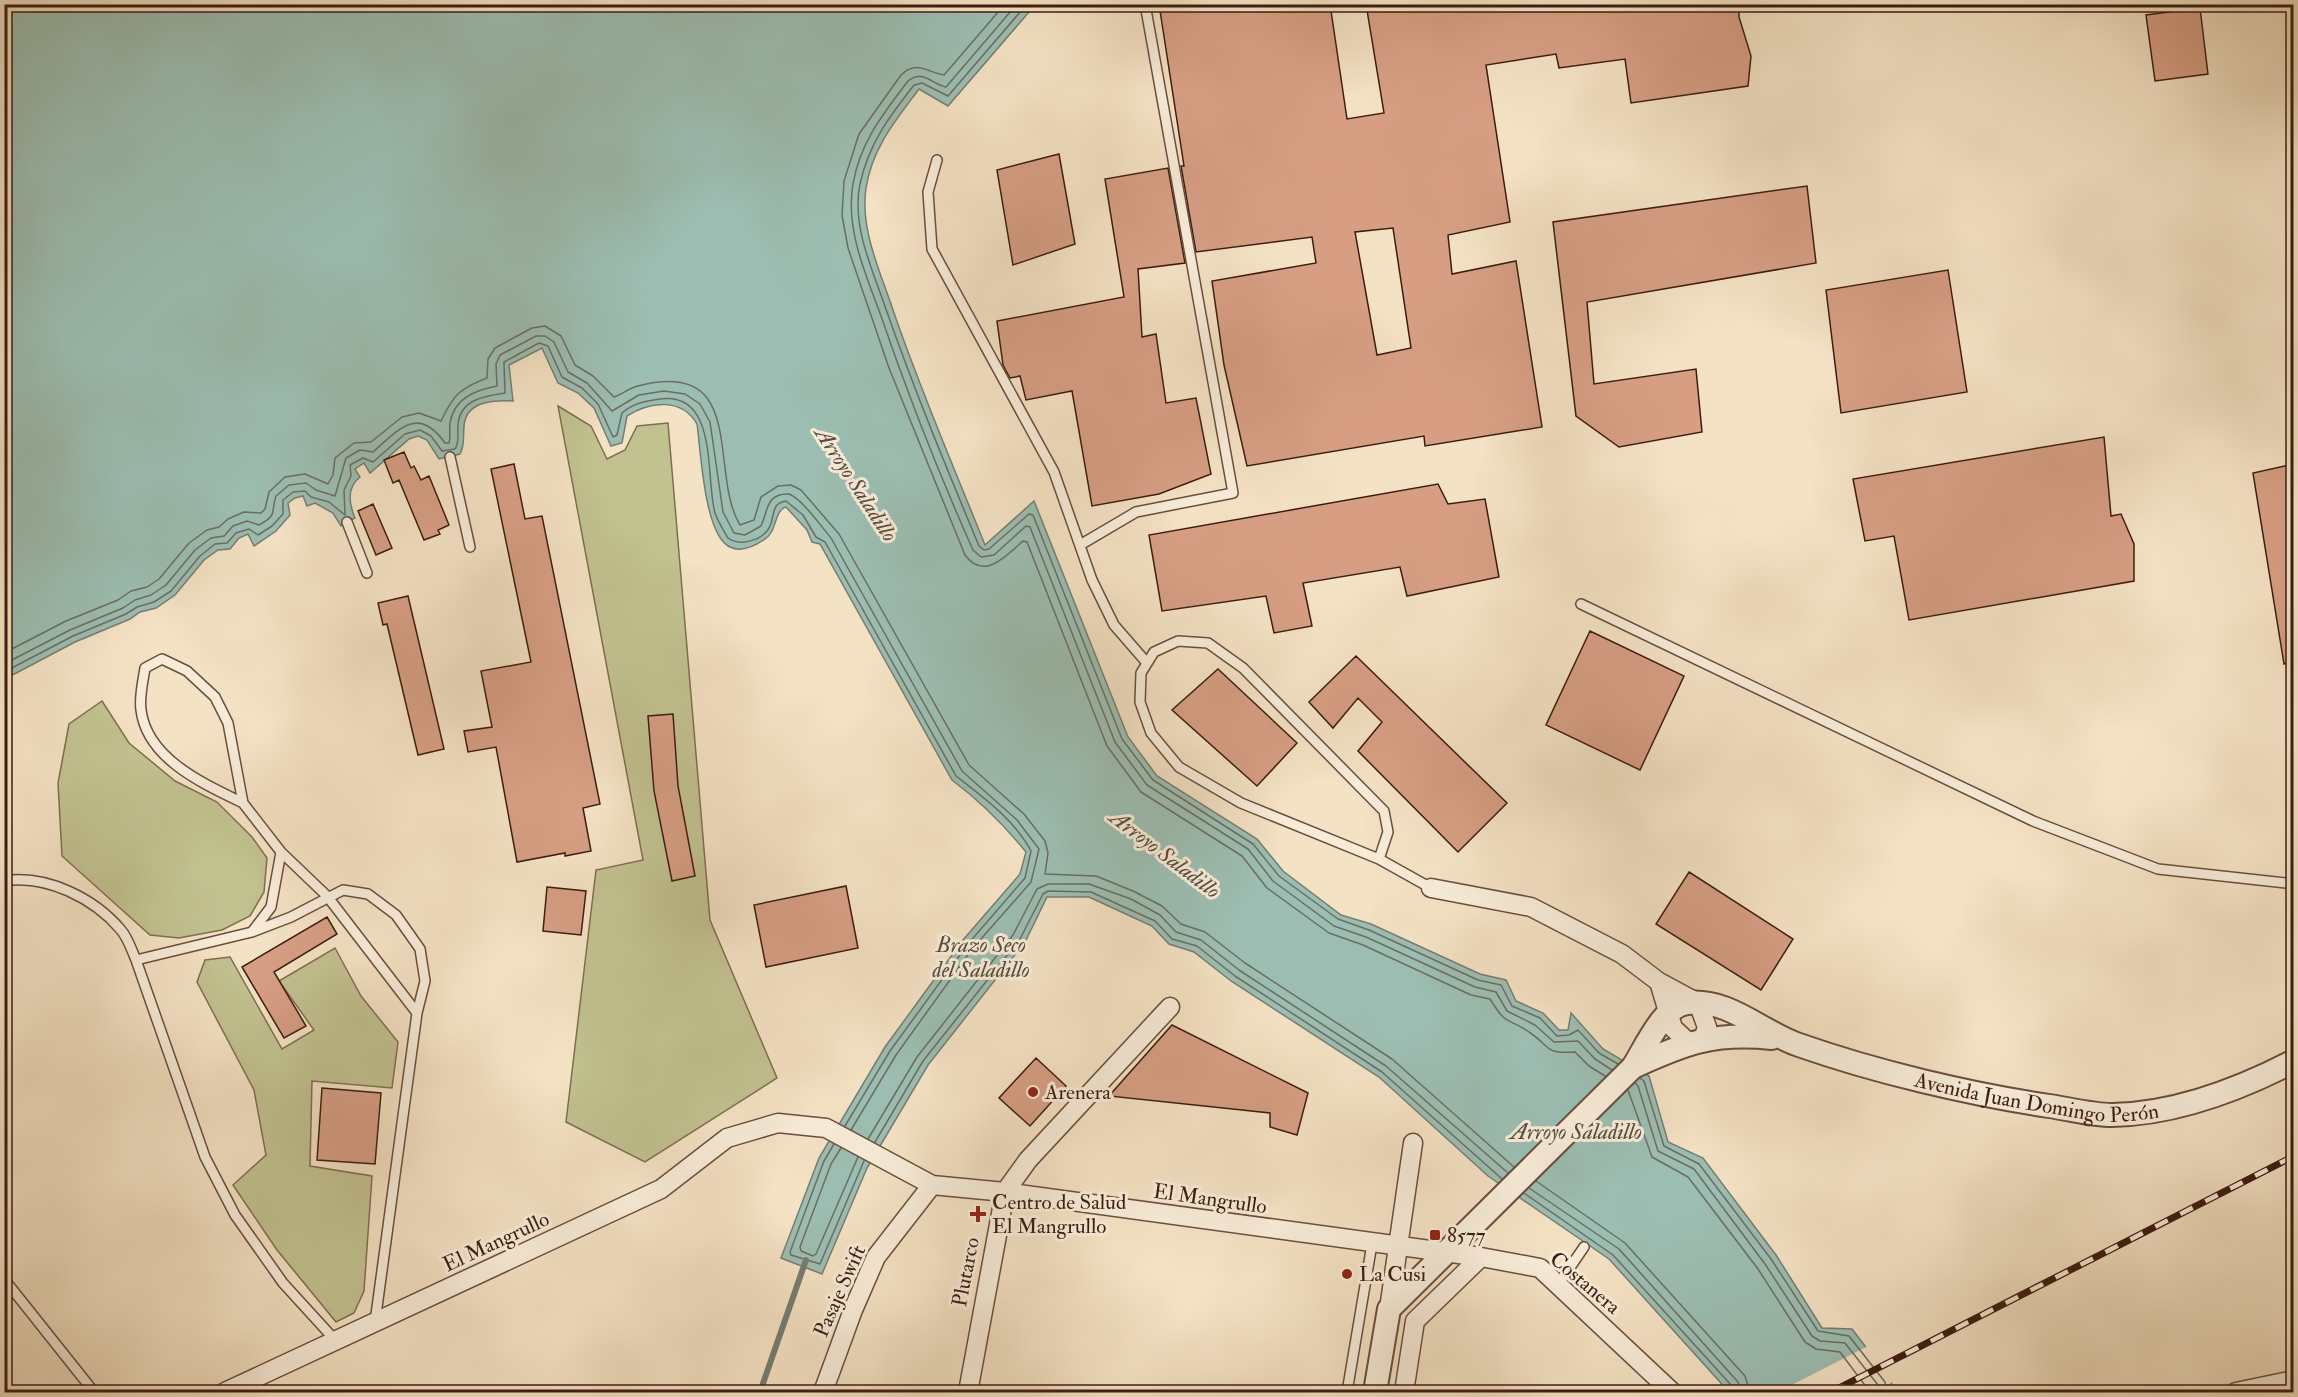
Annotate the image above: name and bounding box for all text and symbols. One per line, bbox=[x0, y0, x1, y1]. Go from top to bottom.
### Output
water label: Arroyo Saladillo bbox=[807, 420, 904, 547]
water label: Arroyo Saladillo bbox=[1102, 802, 1226, 905]
water label: Brazo Seco del Saladillo bbox=[931, 931, 1030, 984]
street label: Avenida Juan Domingo Perón bbox=[1911, 1066, 2161, 1129]
place label: Arenera bbox=[1044, 1079, 1111, 1106]
marker: Arenera bbox=[1026, 1085, 1040, 1099]
water label: Arroyo Saladillo bbox=[1508, 1118, 1642, 1146]
street label: El Mangrullo bbox=[1151, 1178, 1269, 1220]
place label: Centro de Salud El Mangrullo bbox=[992, 1189, 1127, 1240]
marker: Centro de Salud El Mangrullo bbox=[969, 1205, 987, 1223]
street label: El Mangrullo bbox=[438, 1206, 554, 1278]
place label: 8577 bbox=[1447, 1222, 1486, 1249]
marker: 8577 bbox=[1428, 1228, 1442, 1242]
street label: Plutarco bbox=[946, 1235, 986, 1309]
street label: Pasaje Swift bbox=[808, 1241, 872, 1341]
street label: Costanera bbox=[1544, 1246, 1626, 1321]
place label: La Cusi bbox=[1359, 1261, 1427, 1288]
marker: La Cusi bbox=[1340, 1267, 1354, 1281]

